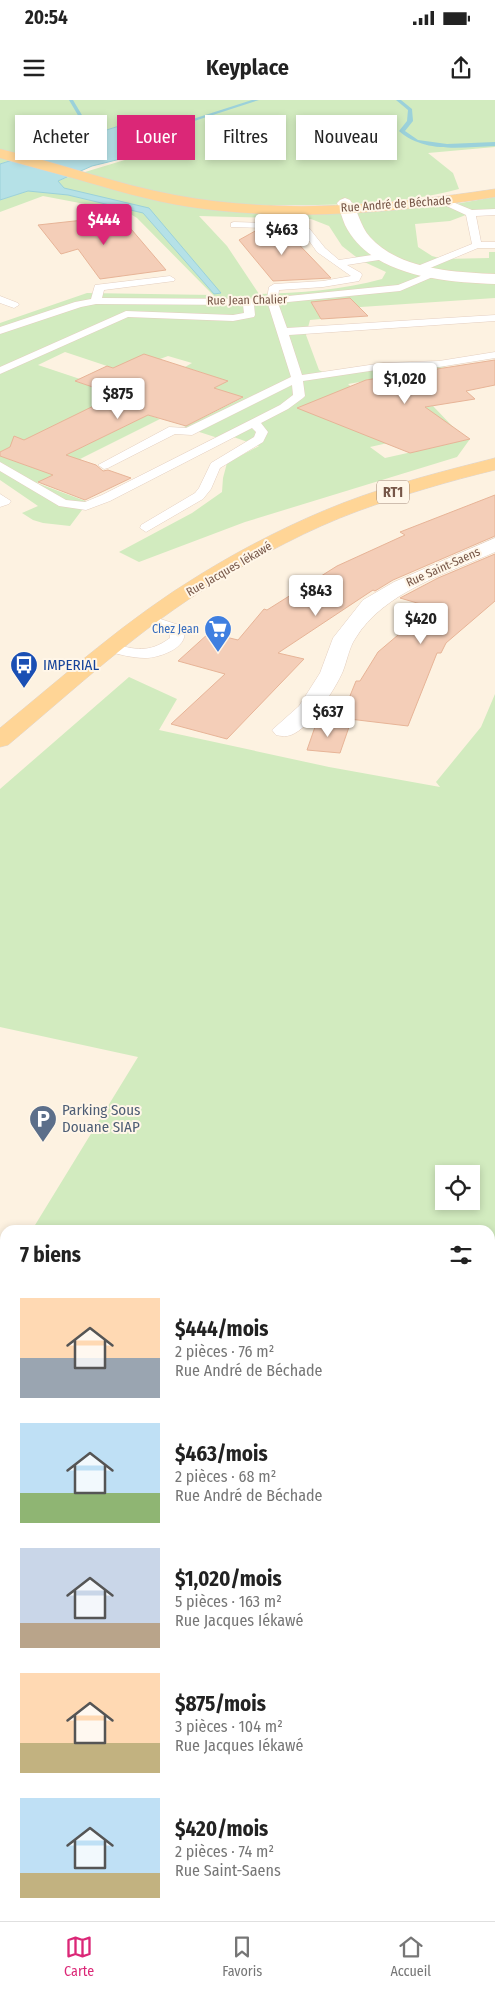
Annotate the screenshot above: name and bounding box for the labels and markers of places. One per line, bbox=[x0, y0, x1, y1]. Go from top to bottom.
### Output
pin: $444 bbox=[74, 204, 134, 246]
pin: $463 bbox=[252, 214, 312, 256]
pin: $1,020 bbox=[364, 362, 446, 405]
pin: $875 bbox=[88, 378, 148, 420]
pin: $843 bbox=[286, 574, 346, 617]
pin: $420 bbox=[391, 602, 451, 645]
supermarket icon: Chez Jean bbox=[203, 614, 233, 653]
place label: Chez Jean bbox=[152, 622, 199, 636]
bus stop icon: IMPERIAL bbox=[9, 650, 39, 689]
place label: IMPERIAL bbox=[43, 656, 99, 674]
pin: $637 bbox=[298, 696, 358, 738]
place label: Parking Sous Douane SIAP bbox=[62, 1101, 140, 1136]
parking icon: Parking Sous Douane SIAP bbox=[28, 1104, 58, 1143]

